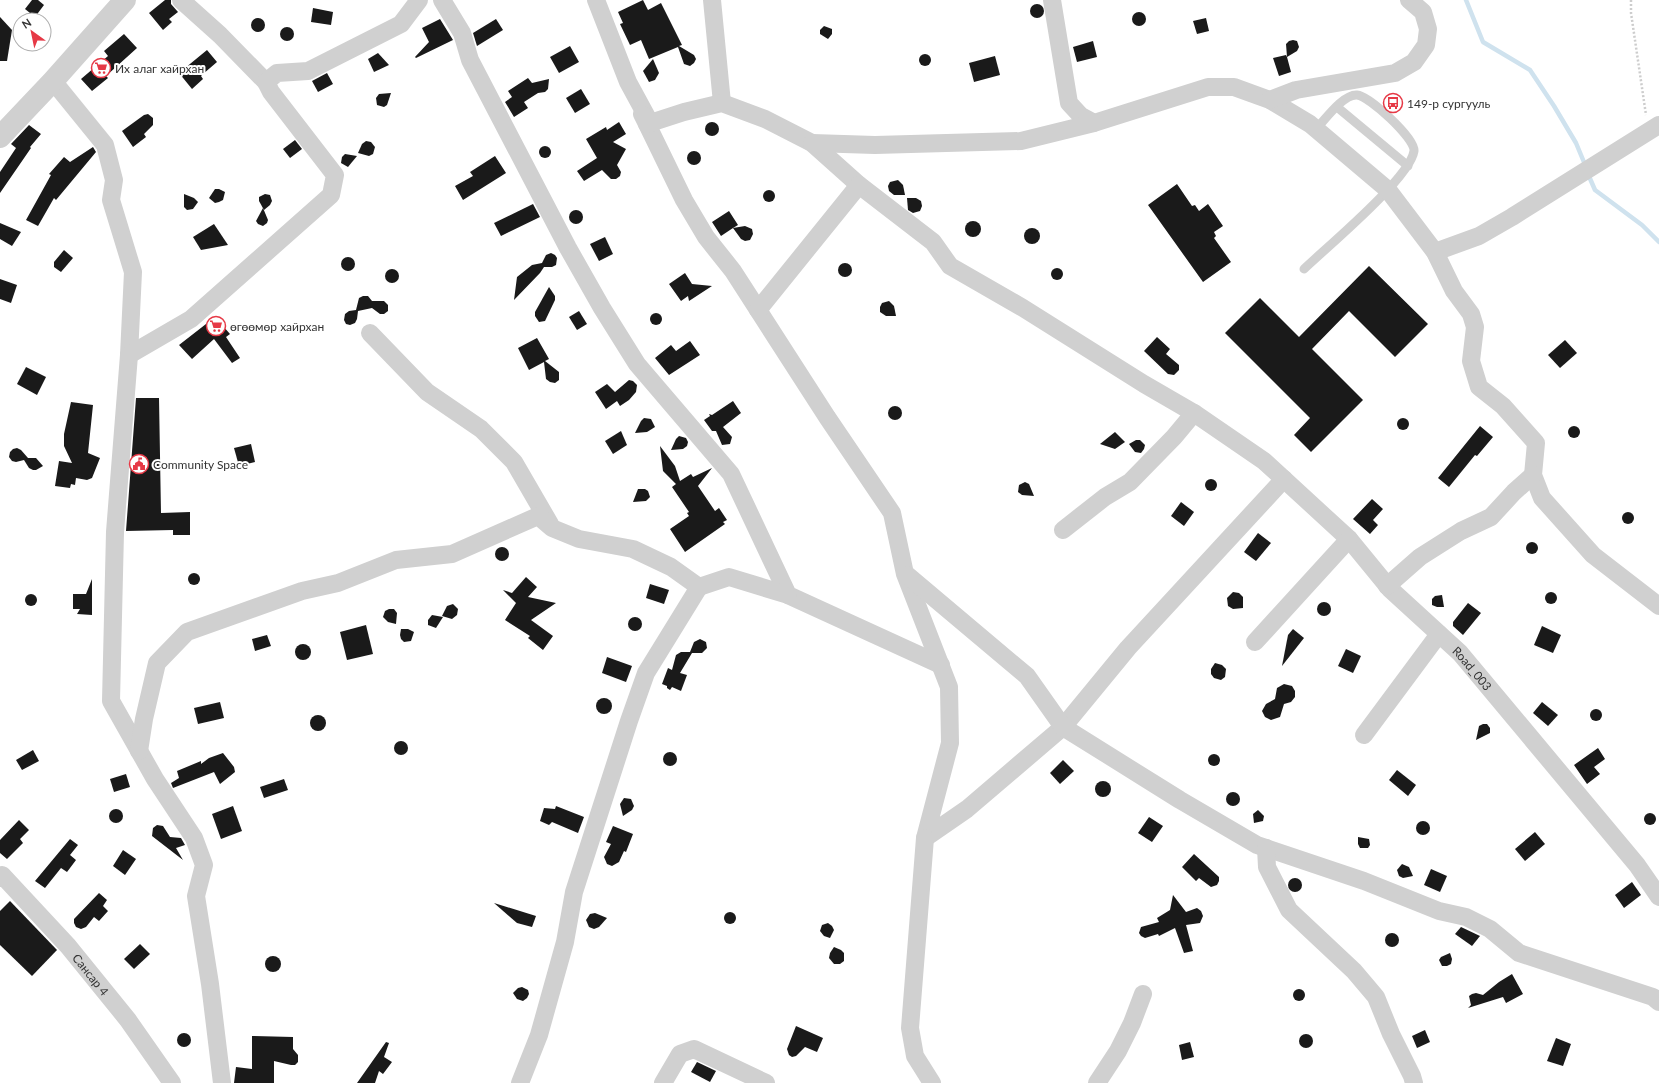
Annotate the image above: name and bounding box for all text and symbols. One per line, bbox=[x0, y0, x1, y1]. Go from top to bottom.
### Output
north arrow bbox=[12, 12, 52, 52]
text: N bbox=[19, 15, 33, 31]
supermarket icon: Их алаг хайрхан bbox=[90, 57, 112, 79]
place label: Их алаг хайрхан bbox=[115, 61, 204, 76]
bus stop icon: 149-р сургууль bbox=[1382, 92, 1404, 114]
place label: 149-р сургууль bbox=[1407, 96, 1491, 111]
supermarket icon: өгөөмөр хайрхан bbox=[205, 315, 227, 337]
place label: өгөөмөр хайрхан bbox=[230, 319, 324, 334]
public building icon: Community Space bbox=[128, 453, 150, 475]
place label: Community Space bbox=[153, 457, 248, 472]
street label: Road_003 bbox=[1450, 643, 1495, 693]
street label: Сансар 4 bbox=[70, 950, 112, 998]

